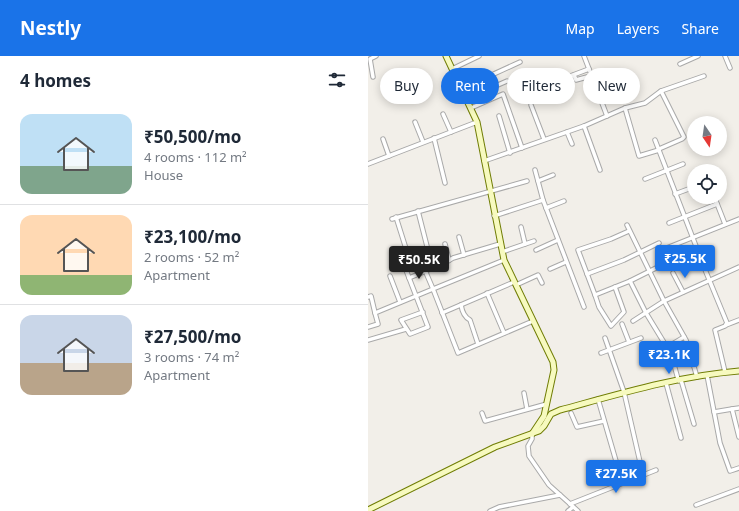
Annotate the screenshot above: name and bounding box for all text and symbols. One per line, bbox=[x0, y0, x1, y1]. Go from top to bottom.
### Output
text: Nestly bbox=[20, 15, 81, 41]
text: Map bbox=[566, 19, 595, 38]
text: Layers bbox=[617, 19, 659, 38]
text: Share bbox=[681, 19, 719, 38]
chip: Buy bbox=[380, 68, 433, 104]
chip: Rent bbox=[441, 68, 499, 104]
chip: Filters bbox=[507, 68, 575, 104]
chip: New bbox=[583, 68, 640, 104]
text: 4 homes bbox=[20, 69, 91, 92]
icon: filters bbox=[326, 69, 348, 91]
north arrow bbox=[687, 116, 727, 156]
map controls bbox=[687, 116, 727, 204]
text: ₹50,500/mo bbox=[144, 125, 241, 148]
icon: home bbox=[52, 130, 100, 178]
text: 4 rooms · 112 m² bbox=[144, 148, 247, 166]
button: locate bbox=[687, 164, 727, 204]
text: House bbox=[144, 166, 183, 184]
text: ₹23,100/mo bbox=[144, 225, 241, 248]
icon: home bbox=[52, 231, 100, 279]
pin: ₹25.5K bbox=[652, 245, 718, 279]
pin: ₹50.5K bbox=[386, 246, 452, 280]
text: 2 rooms · 52 m² bbox=[144, 248, 239, 266]
text: ₹25.5K bbox=[664, 249, 706, 267]
text: ₹50.5K bbox=[398, 250, 440, 268]
text: Apartment bbox=[144, 266, 210, 284]
text: ₹27,500/mo bbox=[144, 325, 241, 348]
icon: home bbox=[52, 331, 100, 379]
pin: ₹23.1K bbox=[636, 341, 702, 375]
text: ₹23.1K bbox=[648, 345, 690, 363]
text: 3 rooms · 74 m² bbox=[144, 348, 239, 366]
text: Apartment bbox=[144, 366, 210, 384]
pin: ₹27.5K bbox=[583, 460, 649, 494]
text: ₹27.5K bbox=[595, 464, 637, 482]

